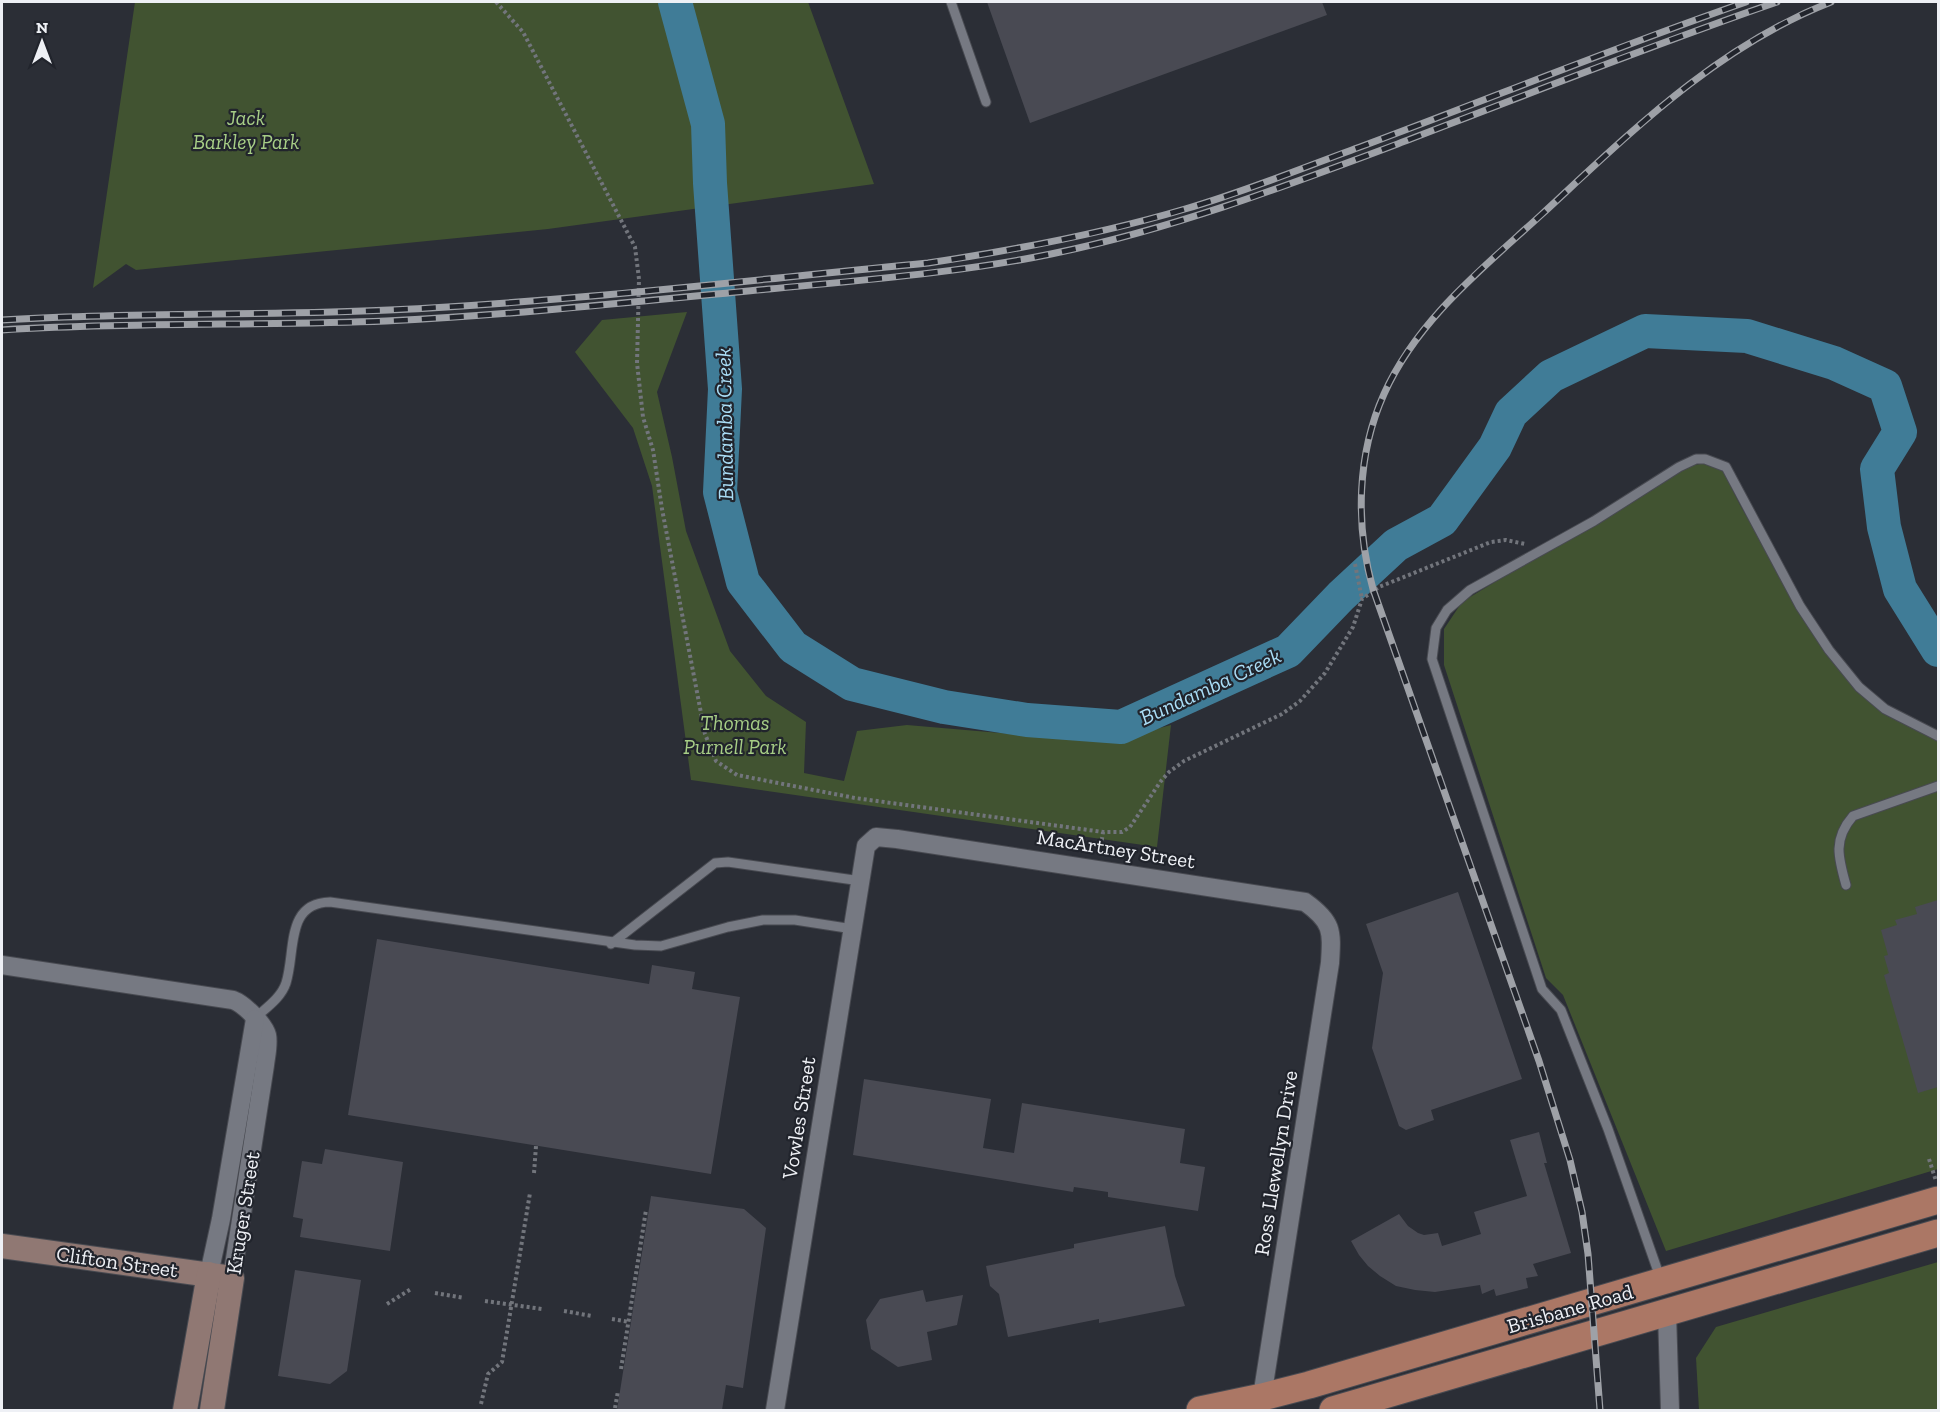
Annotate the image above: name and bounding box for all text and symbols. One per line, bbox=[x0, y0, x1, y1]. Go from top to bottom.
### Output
north arrow bbox=[12, 12, 72, 72]
text: N bbox=[36, 18, 48, 37]
park label: Jack Barkley Park bbox=[193, 105, 299, 154]
water label: Bundamba Creek bbox=[710, 347, 739, 501]
water label: Bundamba Creek bbox=[1135, 642, 1285, 731]
park label: Thomas Purnell Park bbox=[683, 710, 787, 759]
street label: MacArtney Street bbox=[1035, 824, 1197, 873]
street label: Vowles Street bbox=[776, 1055, 821, 1182]
street label: Ross Llewellyn Drive bbox=[1249, 1069, 1302, 1257]
street label: Kruger Street bbox=[220, 1150, 265, 1276]
street label: Clifton Street bbox=[55, 1241, 180, 1282]
street label: Brisbane Road bbox=[1504, 1278, 1636, 1338]

